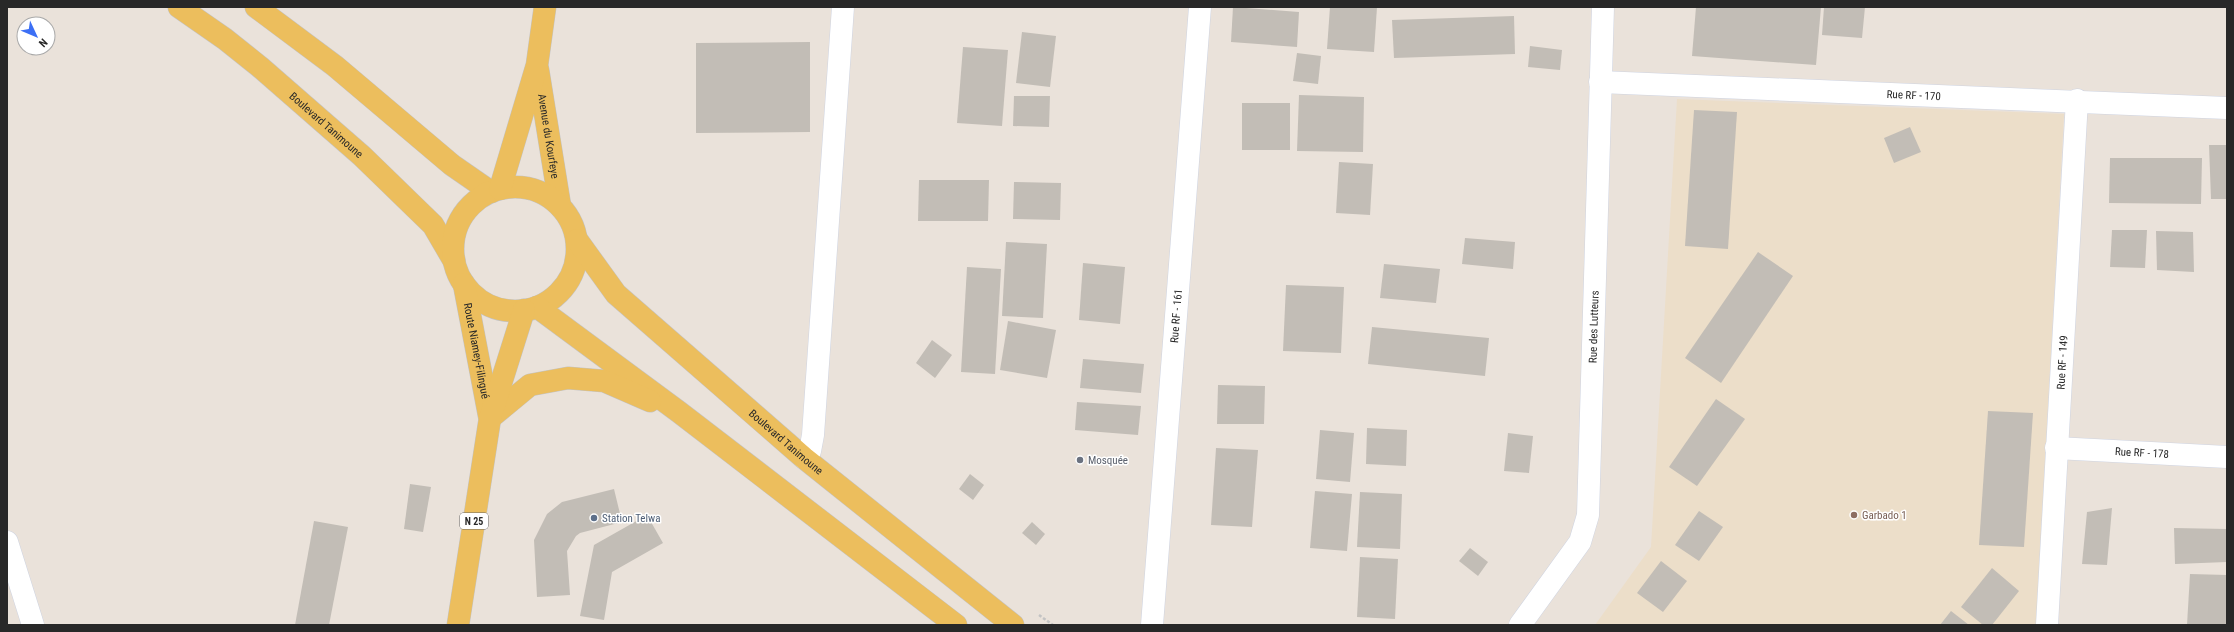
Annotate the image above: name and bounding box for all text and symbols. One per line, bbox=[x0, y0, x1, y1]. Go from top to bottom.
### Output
north arrow bbox=[16, 16, 56, 56]
text: N bbox=[36, 36, 50, 50]
street label: Rue RF - 170 bbox=[1886, 87, 1941, 103]
street label: Boulevard Tanimoune bbox=[287, 89, 366, 161]
street label: Avenue du Kourfeye bbox=[535, 93, 562, 180]
street label: Rue RF - 161 bbox=[1167, 288, 1185, 343]
street label: Rue des Lutteurs bbox=[1586, 290, 1601, 363]
street label: Route Niamey-Filingué bbox=[461, 302, 492, 400]
street label: Rue RF - 149 bbox=[2054, 335, 2070, 390]
street label: Boulevard Tanimoune bbox=[746, 407, 826, 477]
street label: Rue RF - 178 bbox=[2115, 445, 2169, 460]
place label: Mosquée bbox=[1088, 454, 1128, 467]
marker: Mosquée bbox=[1075, 455, 1085, 465]
place label: Garbado 1 bbox=[1862, 509, 1907, 522]
marker: Garbado 1 bbox=[1849, 510, 1859, 520]
place label: Station Telwa bbox=[602, 512, 660, 525]
road number: N 25 bbox=[460, 513, 488, 529]
marker: Station Telwa bbox=[589, 513, 599, 523]

